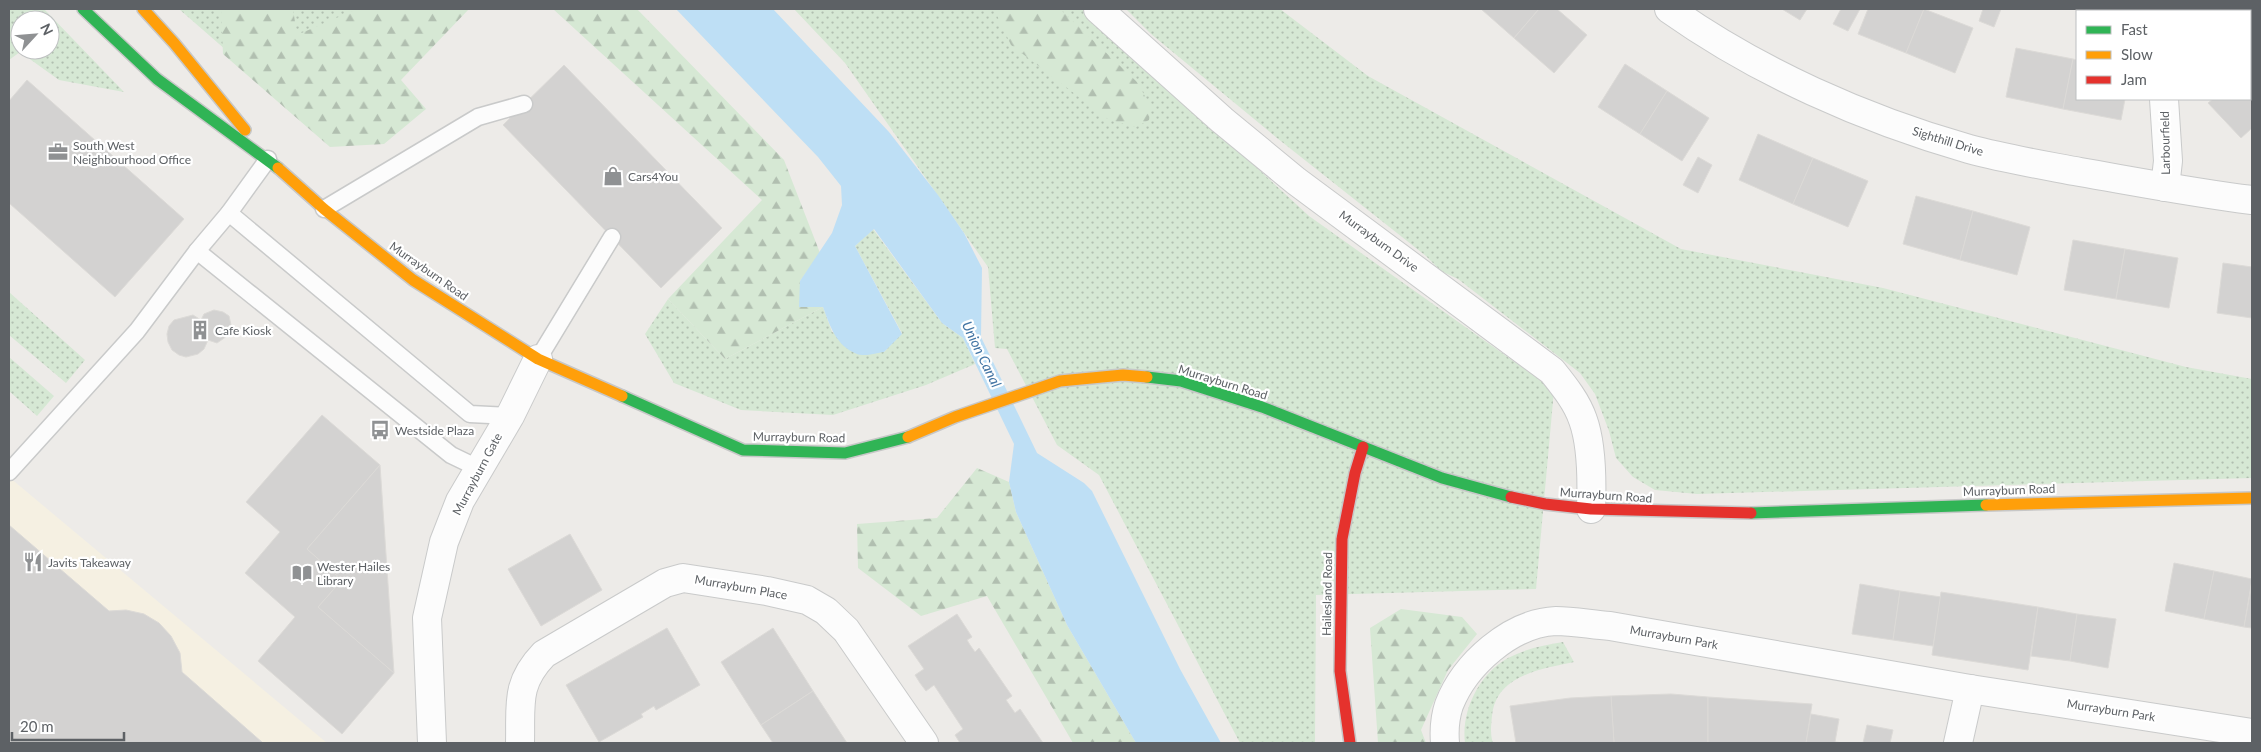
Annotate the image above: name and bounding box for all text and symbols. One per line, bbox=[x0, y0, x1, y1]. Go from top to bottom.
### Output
north arrow bbox=[10, 10, 60, 60]
legend bbox=[2076, 10, 2251, 100]
text: Fast bbox=[2121, 20, 2148, 38]
text: N bbox=[37, 21, 57, 38]
text: Slow bbox=[2121, 45, 2153, 63]
text: Jam bbox=[2121, 70, 2147, 88]
street label: Larbourfield bbox=[2157, 111, 2173, 175]
street label: Sighthill Drive bbox=[1911, 123, 1985, 159]
place label: South West Neighbourhood Office bbox=[73, 138, 191, 167]
office icon: South West Neighbourhood Office bbox=[47, 141, 69, 163]
shop icon: Cars4You bbox=[602, 165, 624, 187]
place label: Cars4You bbox=[628, 169, 678, 184]
street label: Murrayburn Drive bbox=[1336, 207, 1422, 275]
street label: Murrayburn Road bbox=[387, 238, 471, 304]
water label: Union Canal bbox=[959, 318, 1005, 390]
building icon: Cafe Kiosk bbox=[189, 319, 211, 341]
place label: Cafe Kiosk bbox=[215, 323, 272, 338]
street label: Murrayburn Road bbox=[1177, 361, 1269, 403]
bus stop icon: Westside Plaza bbox=[369, 419, 391, 441]
place label: Westside Plaza bbox=[395, 423, 474, 438]
street label: Murrayburn Road bbox=[753, 429, 845, 445]
street label: Murrayburn Gate bbox=[449, 430, 505, 518]
street label: Murrayburn Road bbox=[1962, 481, 2056, 499]
street label: Murrayburn Road bbox=[1559, 484, 1653, 506]
restaurant icon: Javits Takeaway bbox=[22, 551, 44, 573]
street label: Hailesland Road bbox=[1319, 552, 1335, 636]
place label: Javits Takeaway bbox=[48, 555, 132, 570]
place label: Wester Hailes Library bbox=[317, 559, 390, 588]
library icon: Wester Hailes Library bbox=[291, 562, 313, 584]
street label: Murrayburn Place bbox=[693, 571, 789, 603]
street label: Murrayburn Park bbox=[1629, 622, 1720, 652]
street label: Murrayburn Park bbox=[2066, 696, 2157, 725]
scale bar bbox=[12, 710, 125, 742]
text: 20 m bbox=[20, 717, 54, 735]

